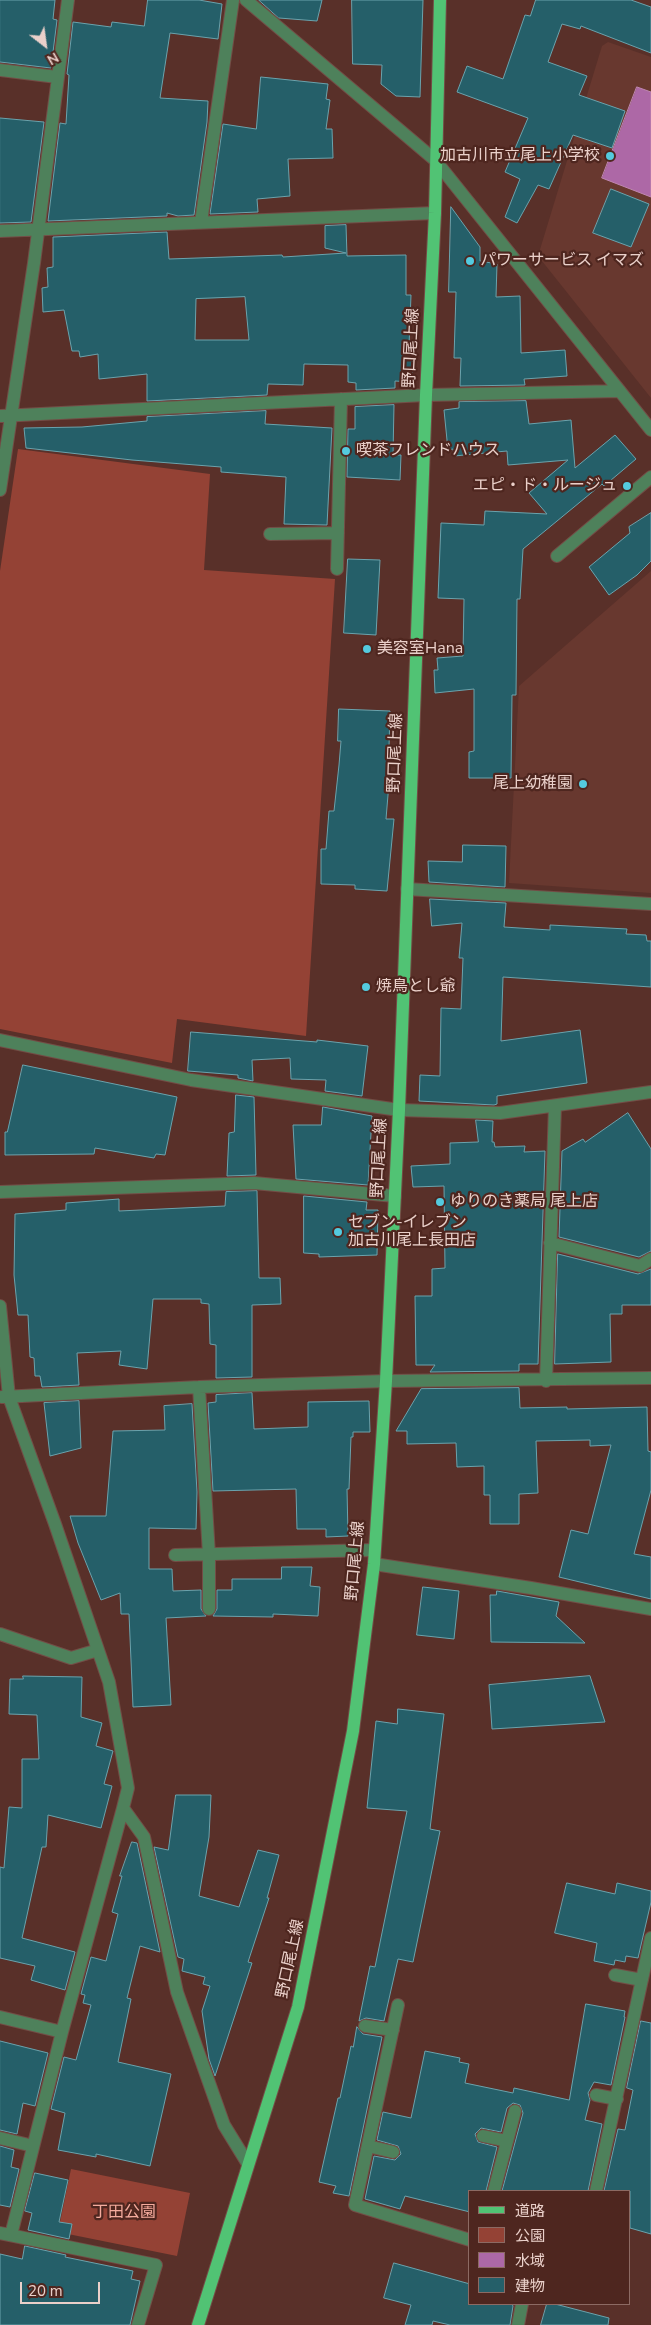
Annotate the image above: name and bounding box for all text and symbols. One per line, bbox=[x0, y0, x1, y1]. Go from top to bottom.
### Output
north arrow bbox=[20, 20, 70, 70]
text: N bbox=[43, 48, 62, 69]
place label: 加古川市立尾上小学校 bbox=[440, 146, 600, 166]
marker: 加古川市立尾上小学校 bbox=[604, 150, 616, 162]
place label: パワーサービス イマズ bbox=[480, 251, 644, 271]
marker: パワーサービス イマズ bbox=[464, 255, 476, 267]
street label: 野口尾上線 bbox=[400, 308, 424, 388]
place label: 喫茶フレンドハウス bbox=[356, 441, 500, 461]
marker: 喫茶フレンドハウス bbox=[340, 445, 352, 457]
place label: エピ・ド・ルージュ bbox=[473, 476, 617, 496]
marker: エピ・ド・ルージュ bbox=[621, 480, 633, 492]
place label: 美容室Hana bbox=[377, 639, 463, 659]
marker: 美容室Hana bbox=[361, 643, 373, 655]
street label: 野口尾上線 bbox=[385, 713, 407, 793]
place label: 尾上幼稚園 bbox=[493, 774, 573, 794]
marker: 尾上幼稚園 bbox=[577, 778, 589, 790]
place label: 焼鳥とし爺 bbox=[376, 977, 456, 997]
marker: 焼鳥とし爺 bbox=[360, 981, 372, 993]
street label: 野口尾上線 bbox=[368, 1118, 392, 1198]
place label: ゆりのき薬局 尾上店 bbox=[450, 1192, 598, 1212]
marker: ゆりのき薬局 尾上店 bbox=[434, 1196, 446, 1208]
place label: セブン-イレブン 加古川尾上長田店 bbox=[348, 1213, 476, 1251]
marker: セブン-イレブン 加古川尾上長田店 bbox=[332, 1226, 344, 1238]
street label: 野口尾上線 bbox=[343, 1520, 369, 1602]
street label: 野口尾上線 bbox=[273, 1918, 309, 2000]
legend bbox=[468, 2190, 631, 2305]
text: 道路 bbox=[515, 2201, 545, 2221]
park label: 丁田公園 bbox=[92, 2203, 156, 2223]
text: 公園 bbox=[515, 2226, 545, 2246]
text: 水域 bbox=[515, 2251, 545, 2271]
scale bar bbox=[22, 2272, 102, 2304]
text: 建物 bbox=[515, 2276, 545, 2296]
text: 20 m bbox=[28, 2281, 63, 2301]

